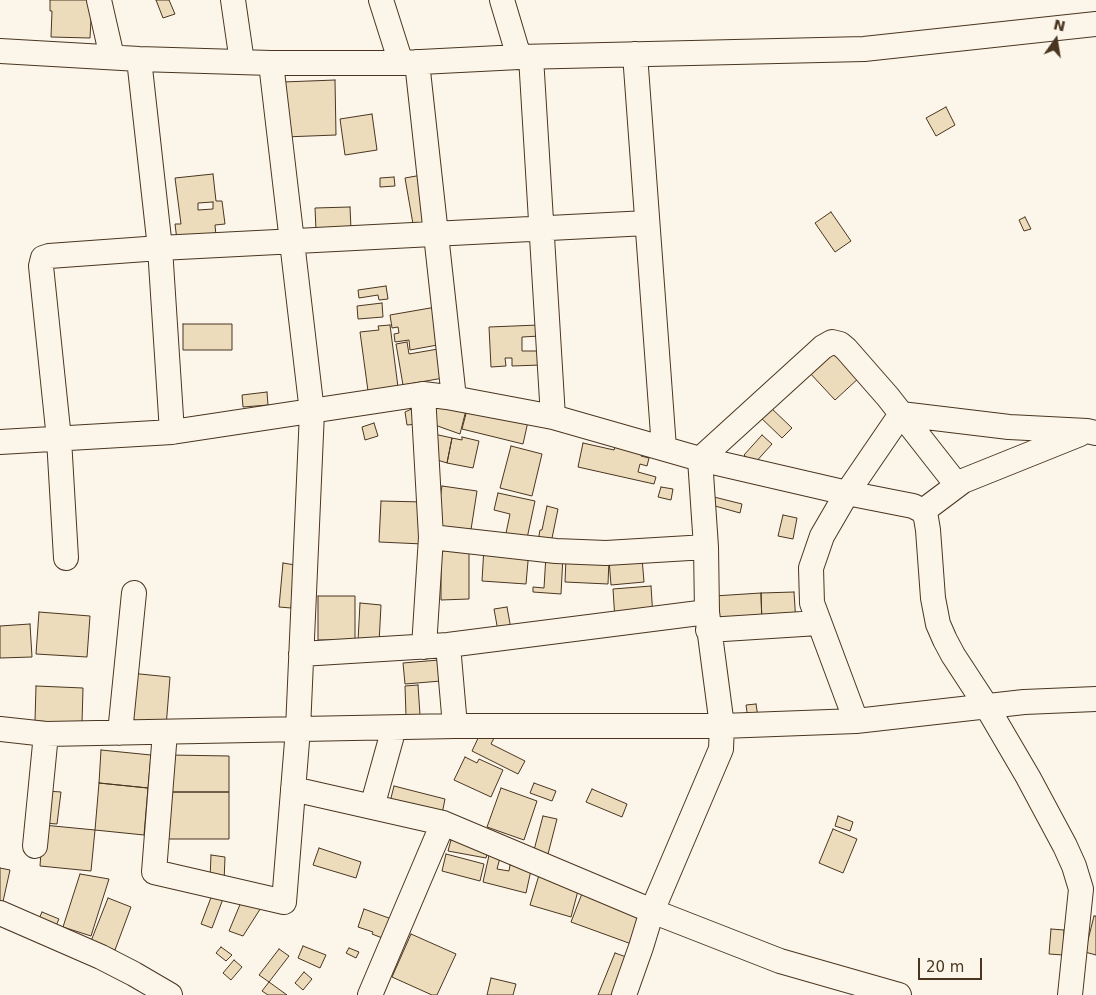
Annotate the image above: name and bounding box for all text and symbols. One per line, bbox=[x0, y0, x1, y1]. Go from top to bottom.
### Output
north arrow bbox=[1031, 15, 1081, 65]
text: N bbox=[1052, 16, 1067, 34]
scale bar bbox=[921, 948, 985, 980]
text: 20 m bbox=[926, 958, 964, 976]

